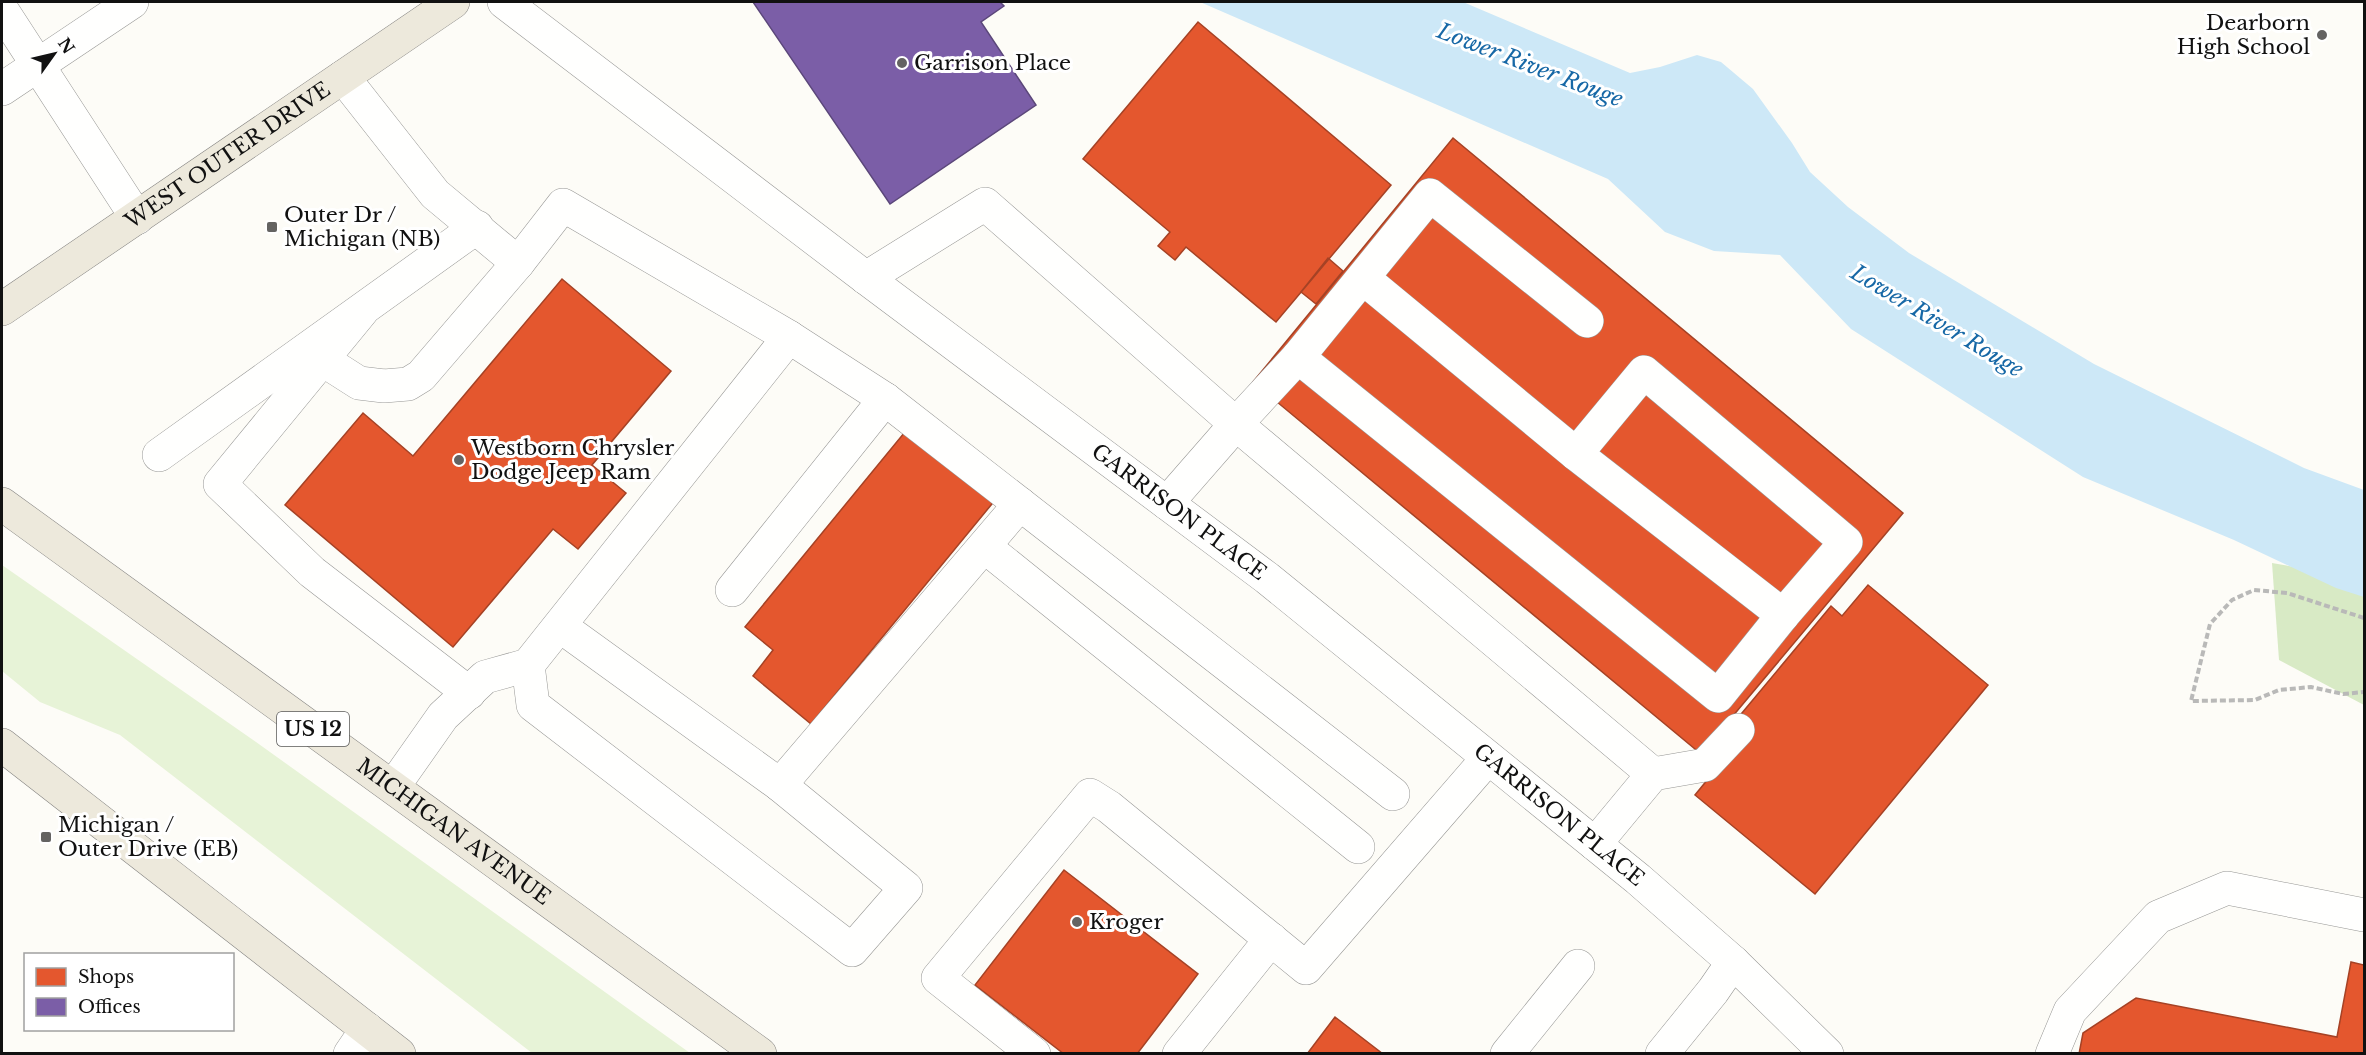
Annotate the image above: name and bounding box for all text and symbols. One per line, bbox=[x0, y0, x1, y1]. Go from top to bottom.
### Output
place label: Dearborn High School bbox=[2177, 10, 2310, 60]
water label: Lower River Rouge bbox=[1433, 17, 1627, 113]
north arrow bbox=[24, 24, 84, 84]
marker: Dearborn High School bbox=[2315, 28, 2329, 42]
text: N bbox=[54, 34, 79, 57]
place label: Garrison Place bbox=[914, 50, 1071, 76]
marker: Garrison Place bbox=[895, 56, 909, 70]
street label: WEST OUTER DRIVE bbox=[119, 76, 335, 235]
place label: Outer Dr / Michigan (NB) bbox=[284, 202, 440, 252]
marker: Outer Dr / Michigan (NB) bbox=[265, 220, 279, 234]
water label: Lower River Rouge bbox=[1845, 258, 2028, 383]
place label: Westborn Chrysler Dodge Jeep Ram bbox=[470, 435, 674, 485]
street label: GARRISON PLACE bbox=[1086, 438, 1271, 586]
marker: Westborn Chrysler Dodge Jeep Ram bbox=[452, 453, 466, 467]
road number: US 12 bbox=[277, 712, 349, 746]
street label: GARRISON PLACE bbox=[1469, 738, 1649, 892]
street label: MICHIGAN AVENUE bbox=[352, 753, 556, 911]
place label: Michigan / Outer Drive (EB) bbox=[58, 812, 238, 862]
marker: Michigan / Outer Drive (EB) bbox=[39, 830, 53, 844]
place label: Kroger bbox=[1089, 909, 1163, 935]
marker: Kroger bbox=[1070, 915, 1084, 929]
legend bbox=[24, 953, 234, 1031]
text: Shops bbox=[78, 966, 134, 988]
text: Offices bbox=[78, 996, 141, 1018]

